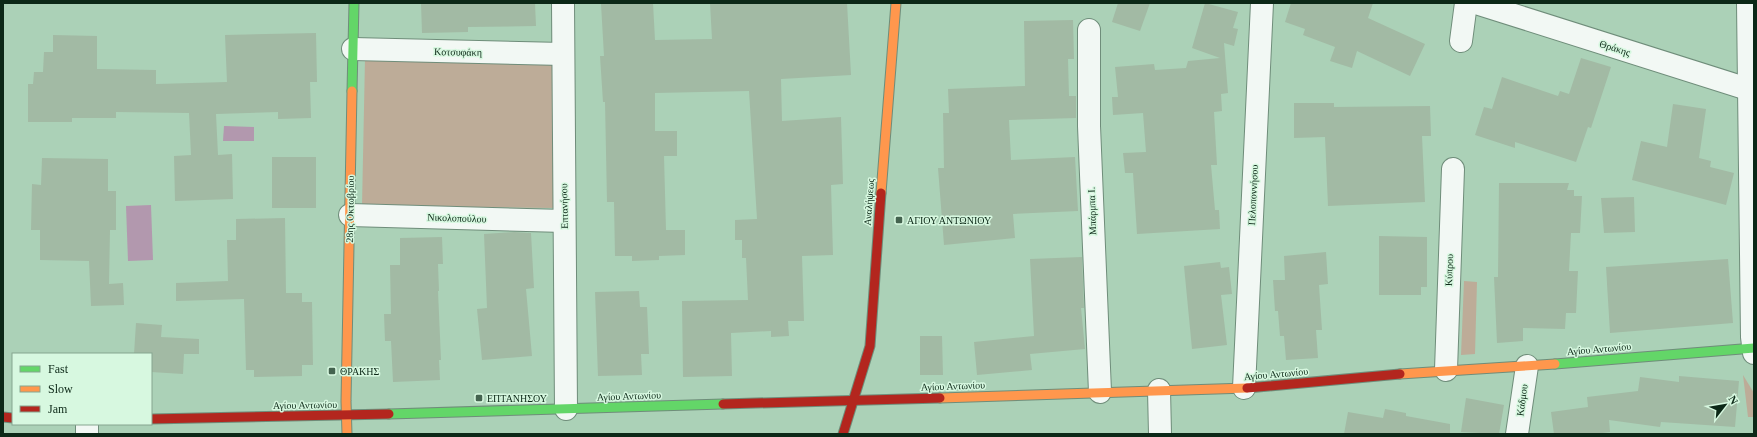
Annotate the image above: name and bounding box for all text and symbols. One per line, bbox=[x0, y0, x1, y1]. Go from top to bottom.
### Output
street label: Θράκης bbox=[1598, 38, 1632, 58]
street label: Κοτσυφάκη bbox=[434, 46, 482, 58]
street label: Πελοποννήσου bbox=[1246, 164, 1260, 226]
street label: 28ης Οκτωβρίου bbox=[344, 175, 356, 243]
street label: Αναλήψεως bbox=[862, 178, 876, 226]
street label: Επτανήσου bbox=[558, 183, 570, 229]
street label: Μπάρμπα Ι. bbox=[1086, 187, 1098, 235]
street label: Νικολοπούλου bbox=[427, 211, 487, 225]
marker: ΑΓΙΟΥ ΑΝΤΩΝΙΟΥ bbox=[894, 215, 904, 225]
place label: ΑΓΙΟΥ ΑΝΤΩΝΙΟΥ bbox=[907, 215, 991, 226]
street label: Κύπρου bbox=[1443, 254, 1455, 286]
street label: Αγίου Αντωνίου bbox=[1566, 341, 1632, 357]
legend bbox=[12, 353, 152, 425]
text: Fast bbox=[48, 362, 69, 376]
marker: ΘΡΑΚΗΣ bbox=[327, 366, 337, 376]
place label: ΘΡΑΚΗΣ bbox=[340, 366, 380, 377]
street label: Αγίου Αντωνίου bbox=[1243, 366, 1309, 382]
street label: Αγίου Αντωνίου bbox=[921, 379, 985, 393]
text: Slow bbox=[48, 382, 73, 396]
street label: Κάδμου bbox=[1514, 383, 1530, 417]
north arrow bbox=[1705, 385, 1745, 425]
street label: Αγίου Αντωνίου bbox=[597, 389, 661, 403]
marker: ΕΠΤΑΝΗΣΟΥ bbox=[474, 393, 484, 403]
place label: ΕΠΤΑΝΗΣΟΥ bbox=[487, 393, 547, 404]
text: N bbox=[1726, 393, 1741, 406]
street label: Αγίου Αντωνίου bbox=[273, 399, 337, 411]
text: Jam bbox=[48, 402, 68, 416]

